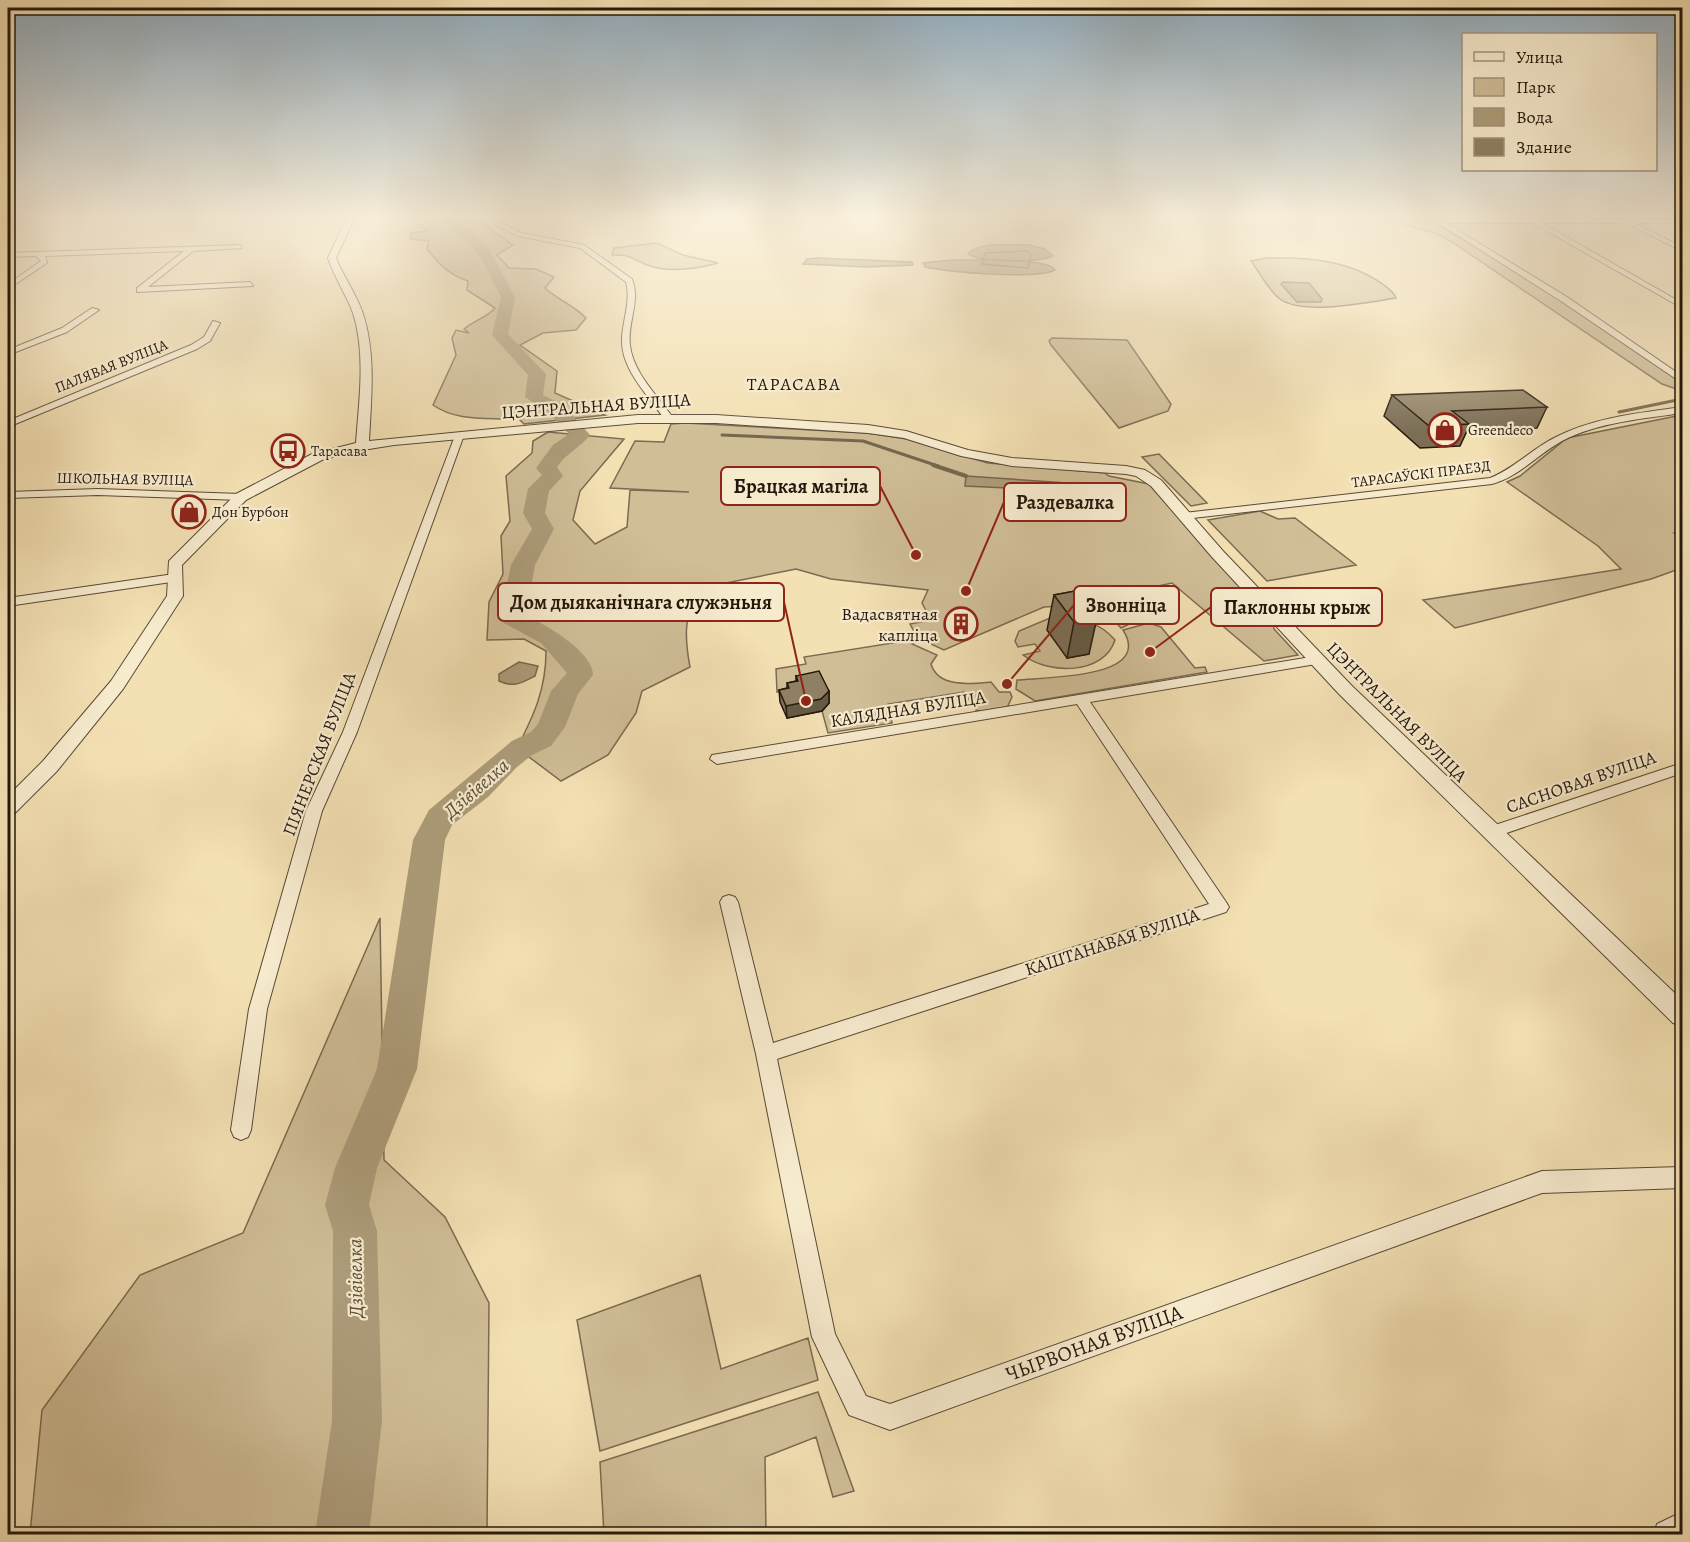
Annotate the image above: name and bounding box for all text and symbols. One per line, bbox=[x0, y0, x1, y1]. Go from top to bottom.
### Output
legend bbox=[1462, 33, 1657, 171]
text: Улица bbox=[1516, 45, 1564, 69]
text: Парк bbox=[1516, 75, 1556, 99]
text: Вода bbox=[1516, 105, 1554, 129]
text: Здание bbox=[1516, 135, 1572, 159]
street label: ПАЛЯВАЯ ВУЛІЦА bbox=[52, 334, 171, 398]
district label: ТАРАСАВА bbox=[747, 372, 841, 396]
street label: ЦЭНТРАЛЬНАЯ ВУЛІЦА bbox=[501, 387, 692, 425]
shop icon: Greendeco bbox=[1427, 412, 1463, 448]
place label: Greendeco bbox=[1468, 420, 1533, 440]
bus stop icon: Тарасава bbox=[270, 433, 306, 469]
place label: Тарасава bbox=[311, 441, 368, 461]
street label: ТАРАСАЎСКІ ПРАЕЗД bbox=[1350, 456, 1492, 492]
callout: Брацкая магіла bbox=[721, 467, 880, 505]
street label: ШКОЛЬНАЯ ВУЛІЦА bbox=[56, 468, 194, 490]
text: Брацкая магіла bbox=[734, 473, 869, 500]
callout: Раздевалка bbox=[1004, 483, 1126, 521]
text: Раздевалка bbox=[1016, 489, 1115, 516]
shop icon: Дон Бурбон bbox=[171, 494, 207, 530]
place label: Дон Бурбон bbox=[212, 502, 289, 522]
callout: Дом дыяканічнага служэньня bbox=[498, 583, 784, 621]
callout: Звонніца bbox=[1074, 586, 1179, 624]
callout: Паклонны крыж bbox=[1211, 588, 1382, 626]
text: Дом дыяканічнага служэньня bbox=[510, 589, 772, 616]
text: Звонніца bbox=[1085, 592, 1167, 619]
text: Паклонны крыж bbox=[1223, 594, 1371, 621]
place label: Вадасвятная капліца bbox=[841, 602, 939, 647]
building icon: Вадасвятная капліца bbox=[943, 606, 979, 642]
street label: ЦЭНТРАЛЬНАЯ ВУЛІЦА bbox=[1322, 637, 1473, 788]
street label: ПІЯНЕРСКАЯ ВУЛІЦА bbox=[277, 668, 362, 840]
street label: КАЛЯДНАЯ ВУЛІЦА bbox=[829, 685, 988, 733]
street label: САСНОВАЯ ВУЛІЦА bbox=[1503, 745, 1659, 819]
water label: Дзівівелка bbox=[436, 752, 515, 826]
street label: КАШТАНАВАЯ ВУЛІЦА bbox=[1022, 902, 1203, 982]
water label: Дзівівелка bbox=[341, 1238, 370, 1320]
street label: ЧЫРВОНАЯ ВУЛІЦА bbox=[1002, 1298, 1187, 1388]

